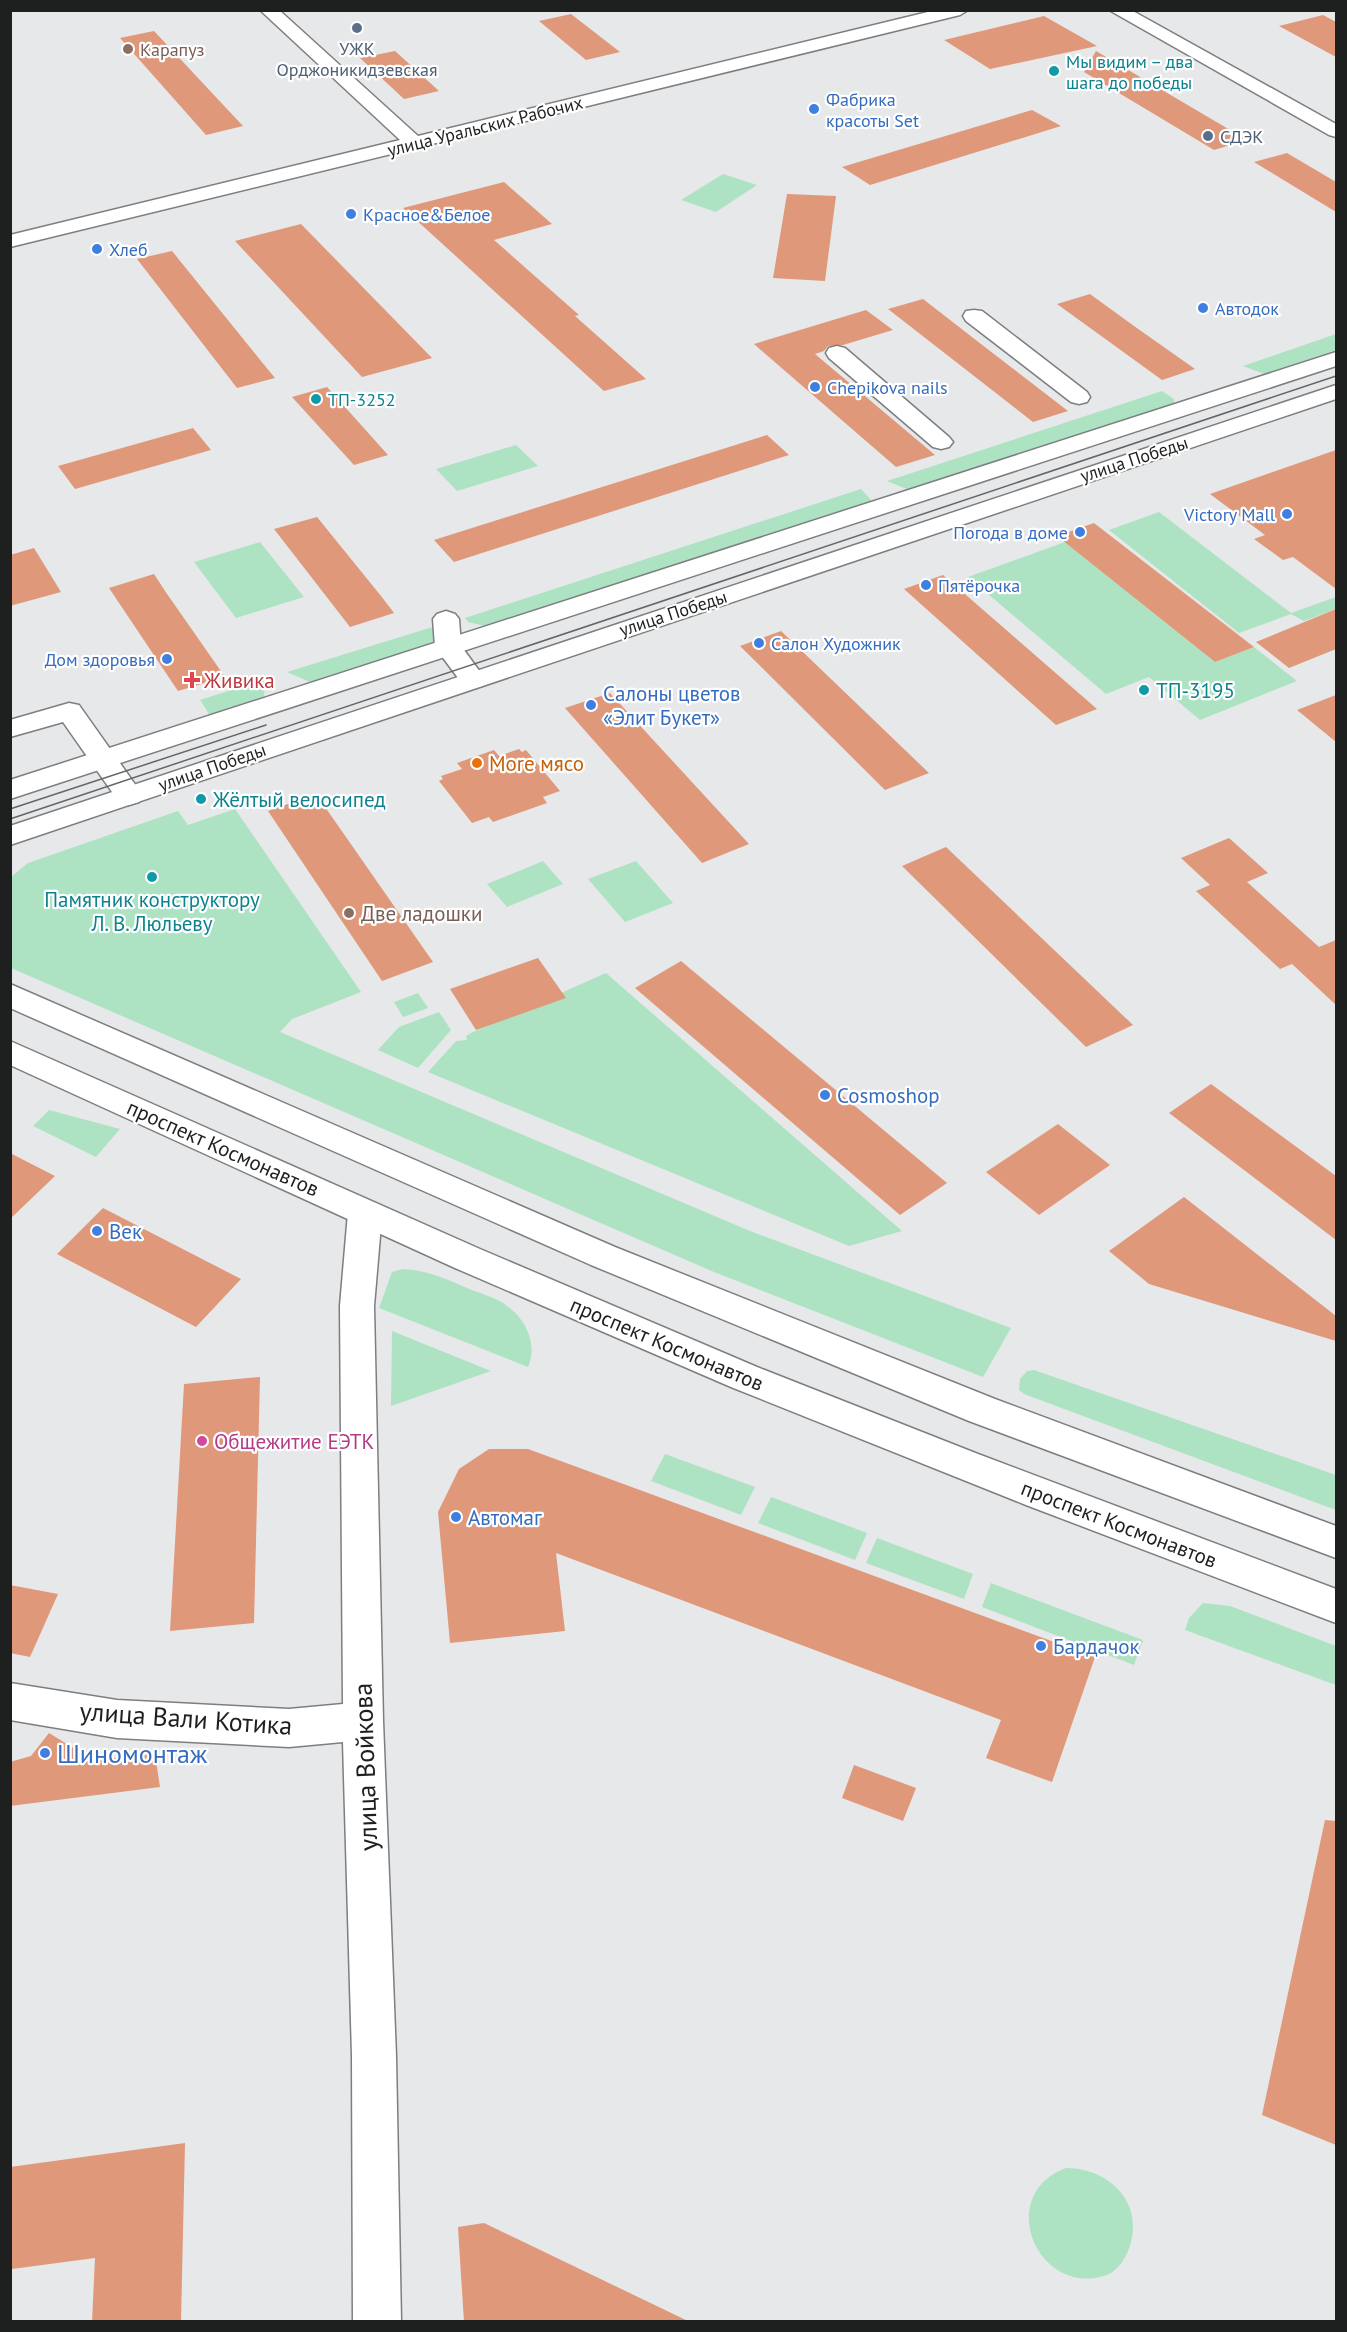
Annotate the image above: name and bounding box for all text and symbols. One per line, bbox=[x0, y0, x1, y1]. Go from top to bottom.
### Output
marker: УЖК Орджоникидзевская bbox=[350, 21, 364, 35]
place label: УЖК Орджоникидзевская bbox=[276, 37, 438, 81]
place label: Карапуз bbox=[140, 38, 205, 61]
marker: Карапуз bbox=[121, 42, 135, 56]
place label: Мы видим – два шага до победы bbox=[1066, 50, 1193, 94]
marker: Мы видим – два шага до победы bbox=[1047, 64, 1061, 78]
place label: Фабрика красоты Set bbox=[826, 88, 919, 132]
street label: улица Уральских Рабочих bbox=[385, 91, 585, 161]
marker: Фабрика красоты Set bbox=[807, 102, 821, 116]
place label: СДЭК bbox=[1220, 125, 1263, 148]
marker: СДЭК bbox=[1201, 129, 1215, 143]
place label: Красное&Белое bbox=[363, 203, 490, 226]
marker: Красное&Белое bbox=[344, 207, 358, 221]
place label: Хлеб bbox=[109, 238, 148, 261]
marker: Хлеб bbox=[90, 242, 104, 256]
place label: Автодок bbox=[1215, 297, 1279, 320]
marker: Автодок bbox=[1196, 301, 1210, 315]
place label: Chepikova nails bbox=[827, 376, 948, 399]
marker: Chepikova nails bbox=[808, 380, 822, 394]
place label: ТП-3252 bbox=[328, 388, 396, 411]
marker: ТП-3252 bbox=[309, 392, 323, 406]
street label: улица Победы bbox=[1077, 431, 1191, 487]
place label: Victory Mall bbox=[1183, 503, 1276, 526]
marker: Victory Mall bbox=[1280, 507, 1294, 521]
place label: Погода в доме bbox=[953, 521, 1068, 544]
marker: Погода в доме bbox=[1073, 525, 1087, 539]
place label: Пятёрочка bbox=[938, 574, 1020, 597]
marker: Пятёрочка bbox=[919, 578, 933, 592]
street label: улица Победы bbox=[616, 585, 730, 641]
place label: Салон Художник bbox=[771, 632, 901, 655]
marker: Салон Художник bbox=[752, 636, 766, 650]
place label: Дом здоровья bbox=[45, 648, 155, 671]
marker: Дом здоровья bbox=[160, 652, 174, 666]
place label: Живика bbox=[203, 667, 275, 694]
marker: Живика bbox=[185, 673, 199, 687]
place label: ТП-3195 bbox=[1156, 677, 1235, 704]
place label: Салоны цветов «Элит Букет» bbox=[603, 680, 740, 731]
marker: ТП-3195 bbox=[1137, 683, 1151, 697]
marker: Салоны цветов «Элит Букет» bbox=[584, 698, 598, 712]
street label: улица Победы bbox=[155, 738, 269, 796]
place label: More мясо bbox=[489, 750, 584, 777]
marker: More мясо bbox=[470, 756, 484, 770]
place label: Жёлтый велосипед bbox=[212, 786, 386, 813]
marker: Жёлтый велосипед bbox=[194, 792, 208, 806]
marker: Памятник конструктору Л. В. Люльеву bbox=[145, 870, 159, 884]
place label: Памятник конструктору Л. В. Люльеву bbox=[44, 886, 260, 937]
place label: Две ладошки bbox=[361, 900, 482, 927]
marker: Две ладошки bbox=[342, 906, 356, 920]
place label: Cosmoshop bbox=[837, 1082, 940, 1109]
marker: Cosmoshop bbox=[818, 1088, 832, 1102]
street label: проспект Космонавтов bbox=[123, 1093, 323, 1203]
place label: Век bbox=[109, 1218, 142, 1245]
marker: Век bbox=[90, 1224, 104, 1238]
street label: проспект Космонавтов bbox=[566, 1291, 768, 1397]
place label: Общежитие ЕЭТК bbox=[214, 1428, 374, 1455]
marker: Общежитие ЕЭТК bbox=[195, 1434, 209, 1448]
street label: проспект Космонавтов bbox=[1017, 1474, 1221, 1574]
place label: Автомаг bbox=[468, 1504, 542, 1531]
marker: Автомаг bbox=[449, 1510, 463, 1524]
place label: Бардачок bbox=[1053, 1633, 1140, 1660]
marker: Бардачок bbox=[1034, 1639, 1048, 1653]
street label: улица Войкова bbox=[346, 1682, 384, 1852]
street label: улица Вали Котика bbox=[79, 1694, 293, 1742]
place label: Шиномонтаж bbox=[57, 1737, 208, 1770]
marker: Шиномонтаж bbox=[38, 1746, 52, 1760]

